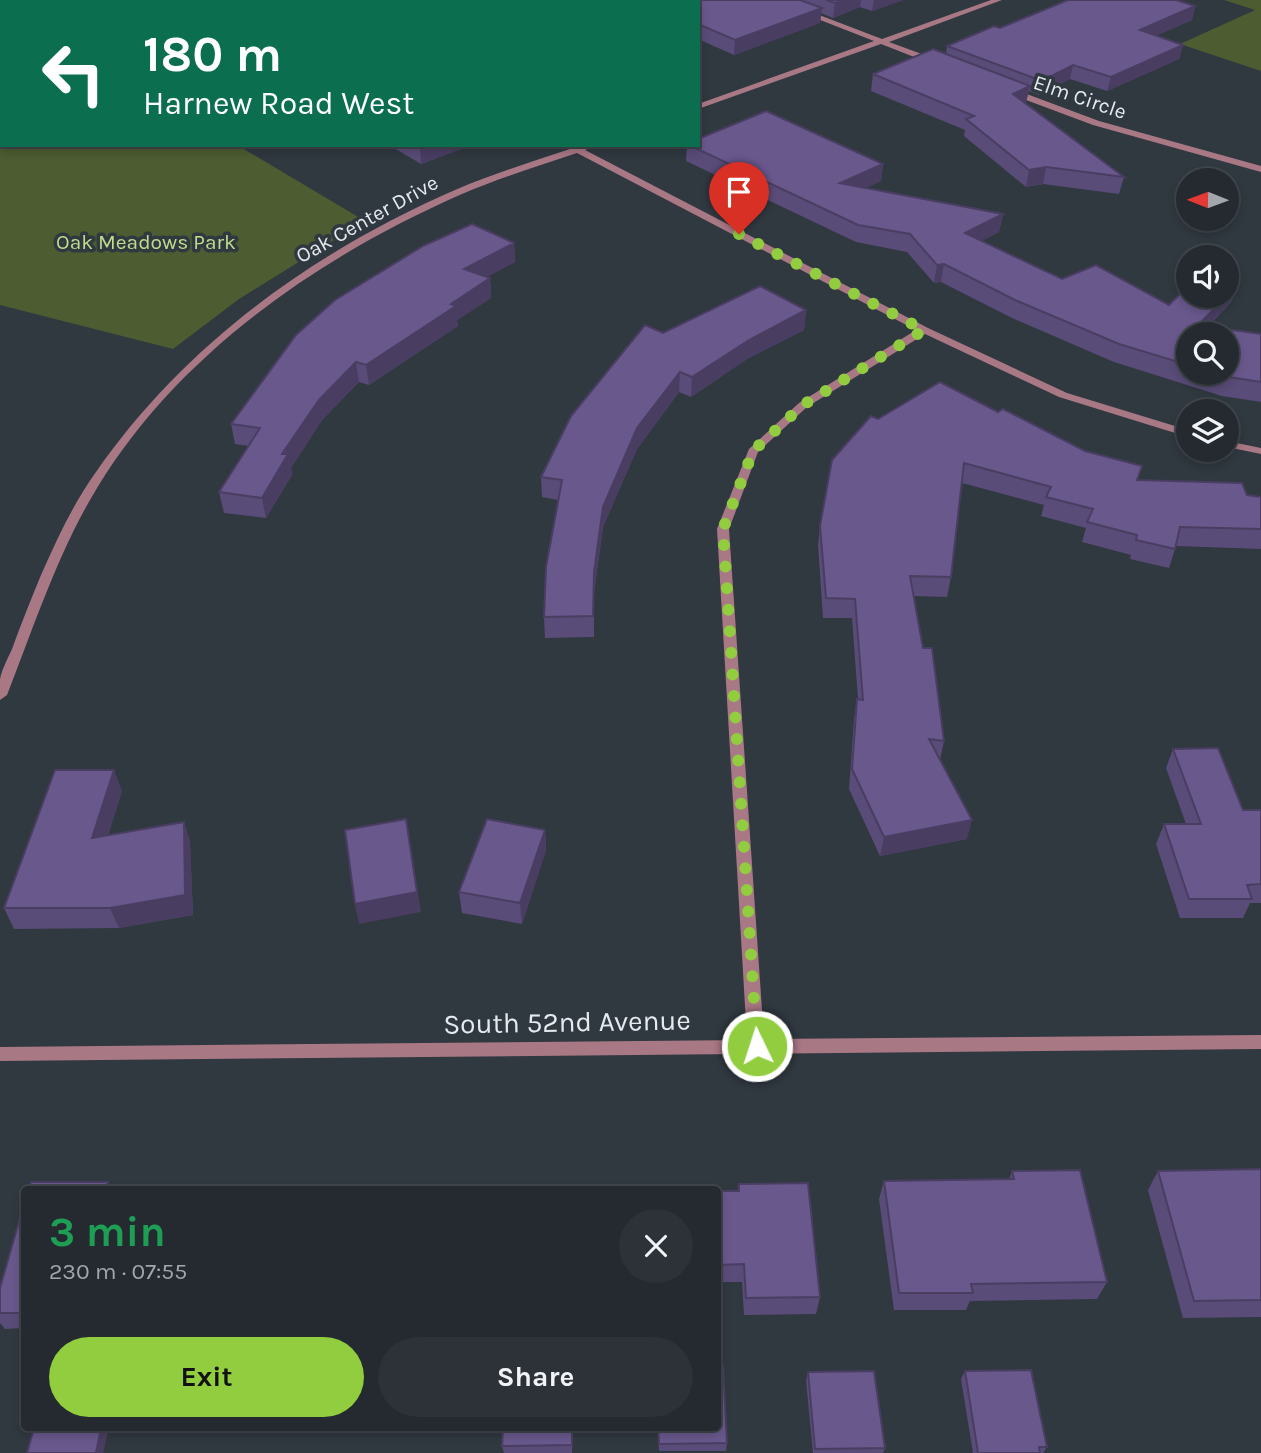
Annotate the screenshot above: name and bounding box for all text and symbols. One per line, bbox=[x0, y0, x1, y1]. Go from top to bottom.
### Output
text: 180 m bbox=[143, 26, 282, 83]
icon: left bbox=[28, 28, 119, 119]
street label: Elm Circle bbox=[1030, 70, 1130, 124]
text: Harnew Road West bbox=[143, 85, 414, 122]
pin bbox=[709, 162, 769, 234]
north arrow bbox=[1176, 168, 1239, 231]
map controls bbox=[1176, 168, 1239, 462]
street label: Oak Center Drive bbox=[292, 170, 442, 268]
icon: arrive bbox=[720, 173, 758, 211]
park label: Oak Meadows Park bbox=[56, 230, 236, 254]
button: sound bbox=[1176, 245, 1239, 308]
button: search bbox=[1176, 322, 1239, 385]
button: layers bbox=[1176, 399, 1239, 462]
street label: South 52nd Avenue bbox=[443, 1003, 691, 1041]
position arrow bbox=[720, 1009, 794, 1083]
text: 3 min bbox=[49, 1207, 166, 1257]
button: close bbox=[619, 1209, 693, 1283]
text: 230 m · 07:55 bbox=[49, 1258, 187, 1285]
button: Exit bbox=[49, 1337, 364, 1417]
button: Share bbox=[378, 1337, 693, 1417]

